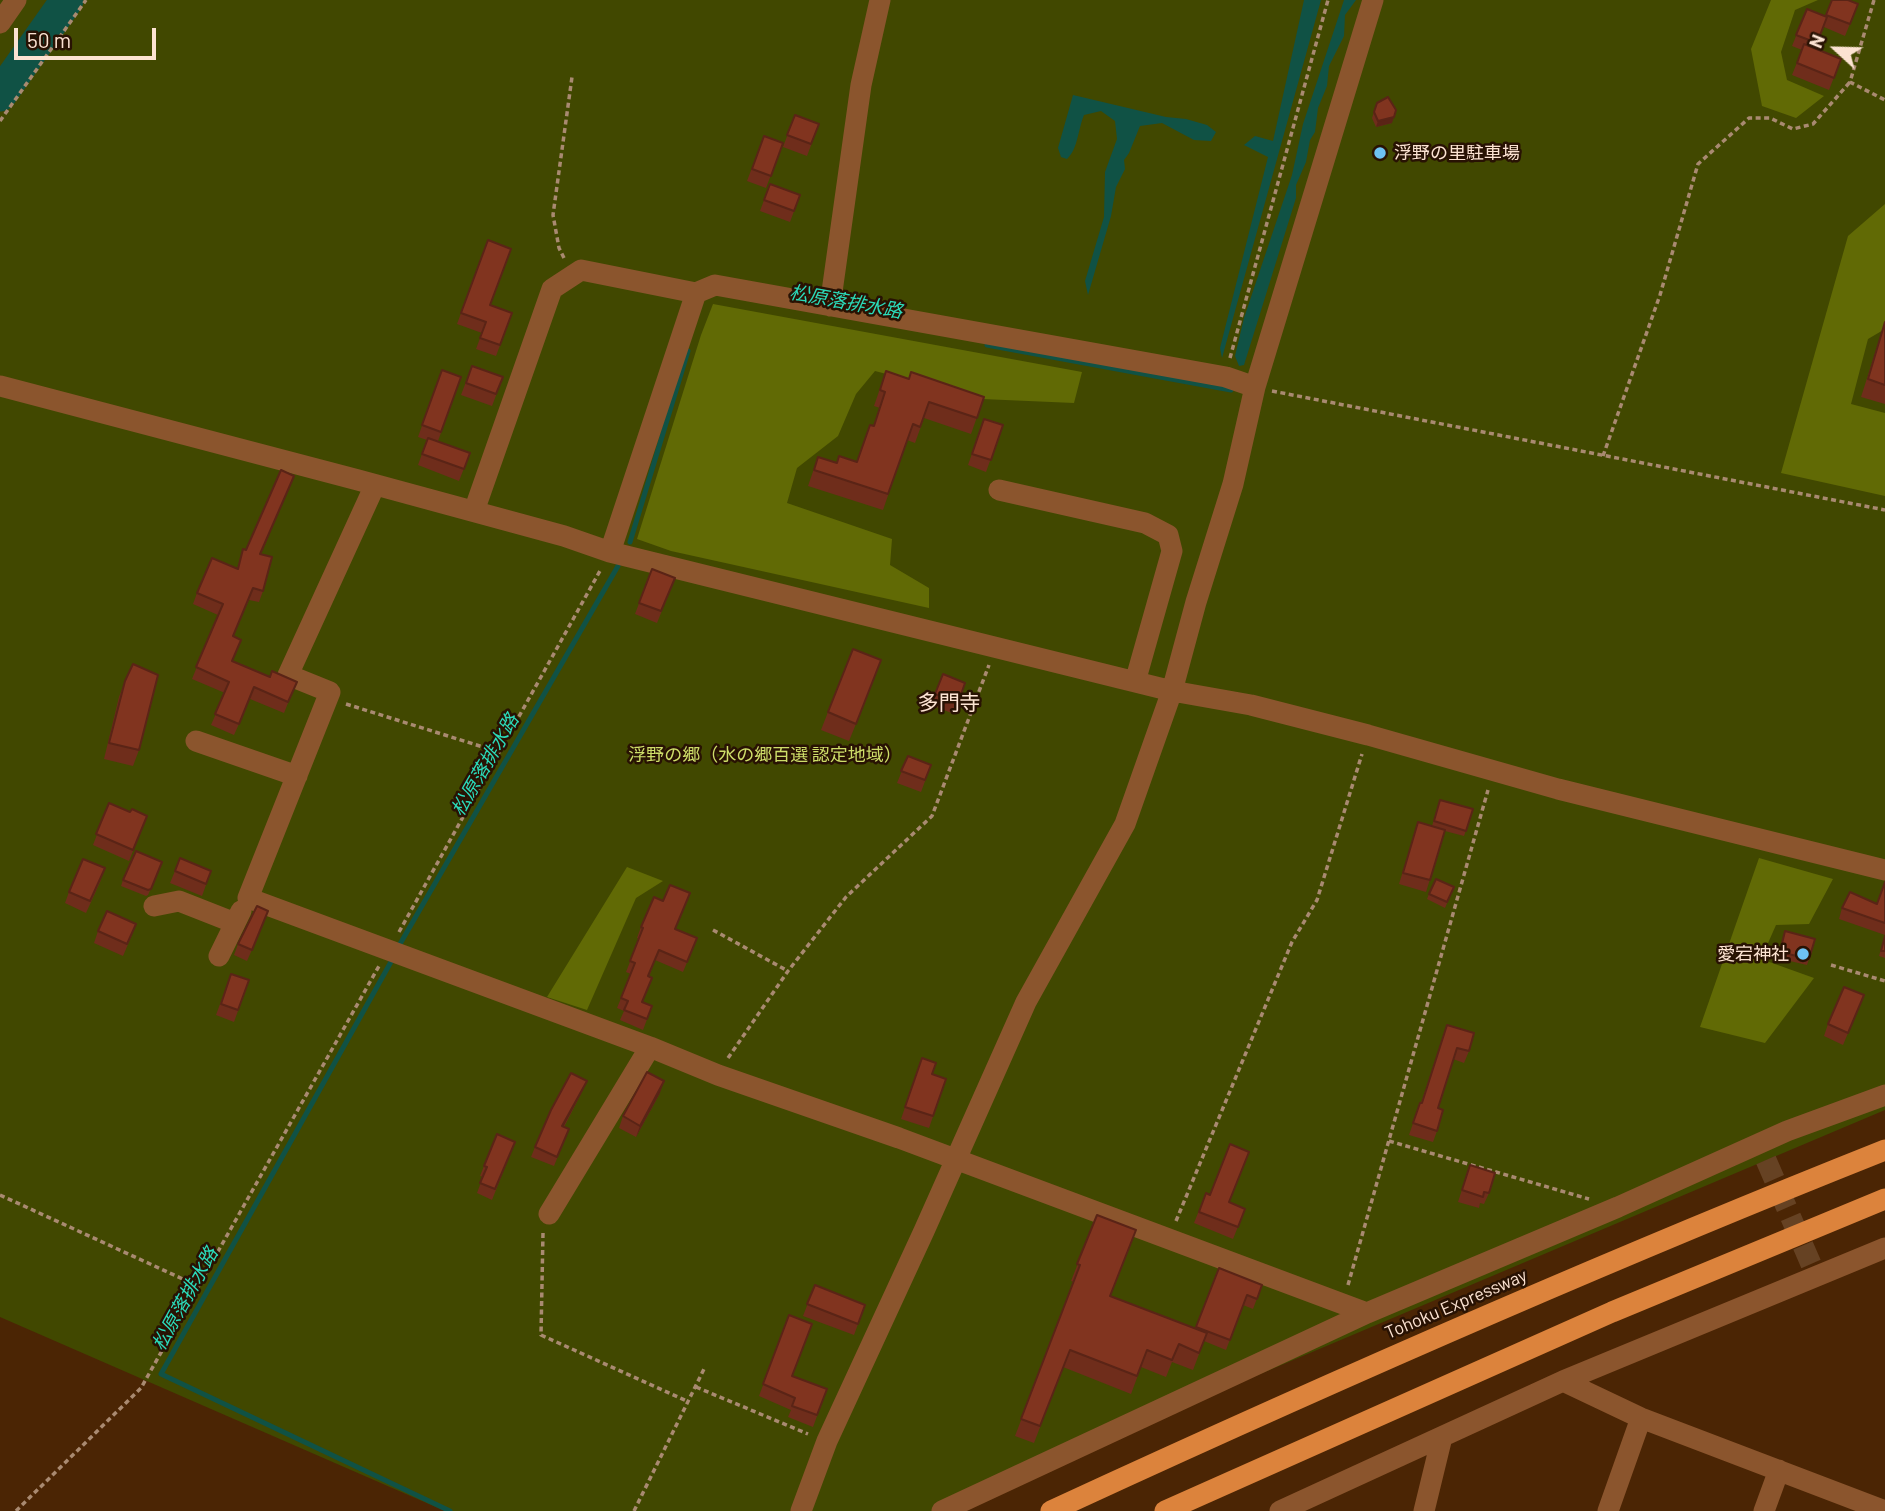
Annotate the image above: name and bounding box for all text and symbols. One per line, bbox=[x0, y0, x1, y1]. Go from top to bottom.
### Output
scale bar bbox=[18, 14, 159, 58]
north arrow bbox=[1801, 14, 1871, 84]
text: 50 m bbox=[27, 27, 71, 52]
text: N bbox=[1803, 31, 1829, 51]
place label: 浮野の里駐車場 bbox=[1394, 142, 1520, 164]
marker: 浮野の里駐車場 bbox=[1372, 145, 1388, 161]
water label: 松原落排水路 bbox=[788, 281, 904, 323]
district label: 多門寺 bbox=[918, 690, 980, 716]
water label: 松原落排水路 bbox=[447, 710, 523, 820]
park label: 浮野の郷（水の郷百選 認定地域） bbox=[628, 744, 902, 766]
place label: 愛宕神社 bbox=[1717, 943, 1789, 965]
marker: 愛宕神社 bbox=[1795, 946, 1811, 962]
water label: 松原落排水路 bbox=[147, 1244, 223, 1354]
street label: Tohoku Expressway bbox=[1382, 1264, 1530, 1344]

